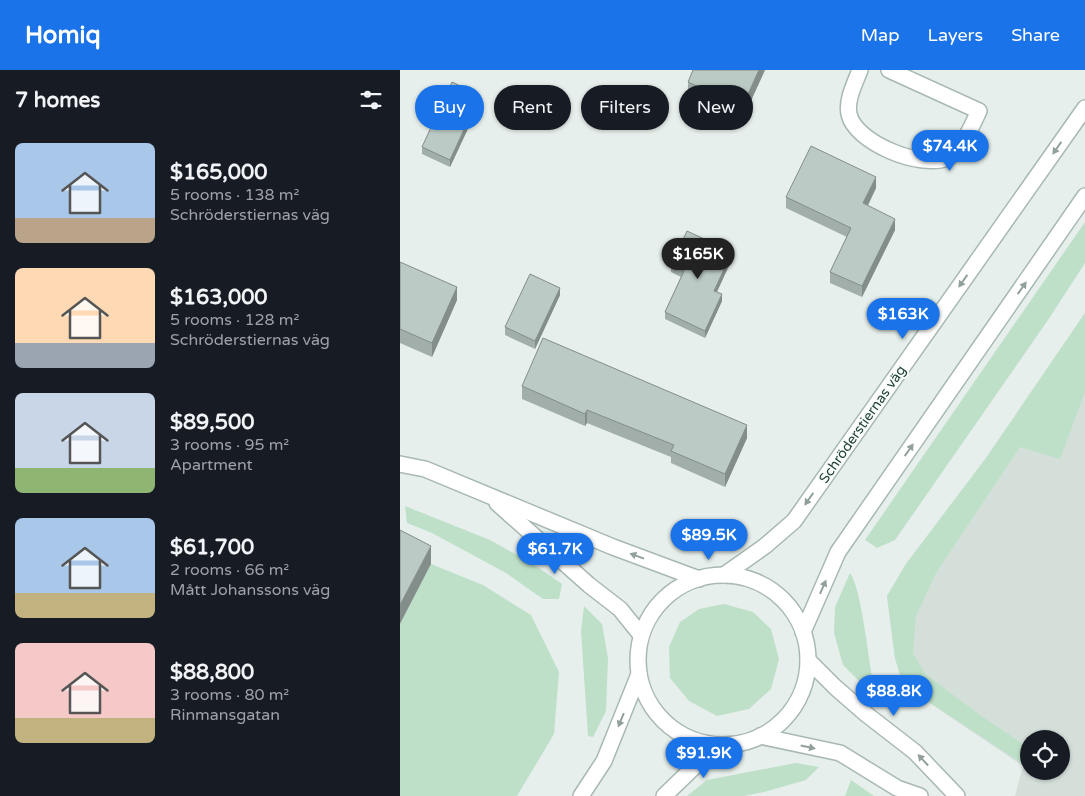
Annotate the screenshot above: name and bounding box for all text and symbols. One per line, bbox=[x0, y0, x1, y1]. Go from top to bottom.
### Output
text: Homiq bbox=[25, 21, 101, 50]
text: Map bbox=[861, 24, 900, 46]
text: Layers bbox=[928, 24, 983, 46]
text: Share bbox=[1011, 24, 1060, 46]
chip: Buy bbox=[415, 85, 484, 130]
chip: Rent bbox=[494, 85, 571, 130]
chip: Filters bbox=[581, 85, 669, 130]
chip: New bbox=[679, 85, 753, 130]
icon: filters bbox=[357, 86, 385, 114]
text: 7 homes bbox=[15, 88, 100, 113]
pin: $74.4K bbox=[909, 129, 991, 172]
text: $74.4K bbox=[923, 136, 977, 156]
one-way arrow bbox=[1052, 141, 1062, 155]
text: $165,000 bbox=[170, 160, 267, 185]
icon: home bbox=[55, 163, 115, 223]
text: 5 rooms · 138 m² bbox=[170, 185, 299, 205]
text: Schröderstiernas väg bbox=[170, 205, 330, 225]
pin: $165K bbox=[663, 238, 733, 280]
text: $165K bbox=[673, 244, 723, 264]
one-way arrow bbox=[958, 274, 968, 288]
one-way arrow bbox=[1017, 281, 1027, 295]
text: $163,000 bbox=[170, 285, 268, 310]
icon: home bbox=[55, 288, 115, 348]
pin: $163K bbox=[868, 298, 938, 340]
text: $163K bbox=[878, 304, 928, 324]
text: 5 rooms · 128 m² bbox=[170, 310, 299, 330]
text: Schröderstiernas väg bbox=[170, 330, 330, 350]
street label: Schröderstiernas väg bbox=[815, 362, 910, 486]
text: $89,500 bbox=[170, 410, 254, 435]
icon: home bbox=[55, 413, 115, 473]
text: 3 rooms · 95 m² bbox=[170, 435, 289, 455]
one-way arrow bbox=[904, 444, 914, 457]
text: Apartment bbox=[170, 455, 253, 475]
one-way arrow bbox=[804, 492, 814, 506]
pin: $89.5K bbox=[668, 518, 750, 561]
text: $89.5K bbox=[682, 525, 736, 545]
pin: $61.7K bbox=[514, 532, 596, 575]
text: $61,700 bbox=[170, 535, 254, 560]
icon: home bbox=[55, 538, 115, 598]
text: $61.7K bbox=[528, 539, 582, 559]
one-way arrow bbox=[629, 552, 644, 560]
text: 2 rooms · 66 m² bbox=[170, 560, 289, 580]
text: Mått Johanssons väg bbox=[170, 580, 330, 600]
one-way arrow bbox=[819, 580, 827, 594]
text: $88,800 bbox=[170, 660, 254, 685]
icon: home bbox=[55, 663, 115, 723]
pin: $88.8K bbox=[853, 674, 935, 717]
text: $88.8K bbox=[867, 681, 921, 701]
text: 3 rooms · 80 m² bbox=[170, 685, 289, 705]
text: Rinmansgatan bbox=[170, 705, 280, 725]
one-way arrow bbox=[616, 713, 624, 727]
map controls bbox=[1020, 730, 1070, 780]
button: locate bbox=[1020, 730, 1070, 780]
pin: $91.9K bbox=[663, 736, 745, 779]
text: $91.9K bbox=[677, 743, 731, 763]
one-way arrow bbox=[800, 743, 816, 751]
one-way arrow bbox=[917, 755, 929, 767]

